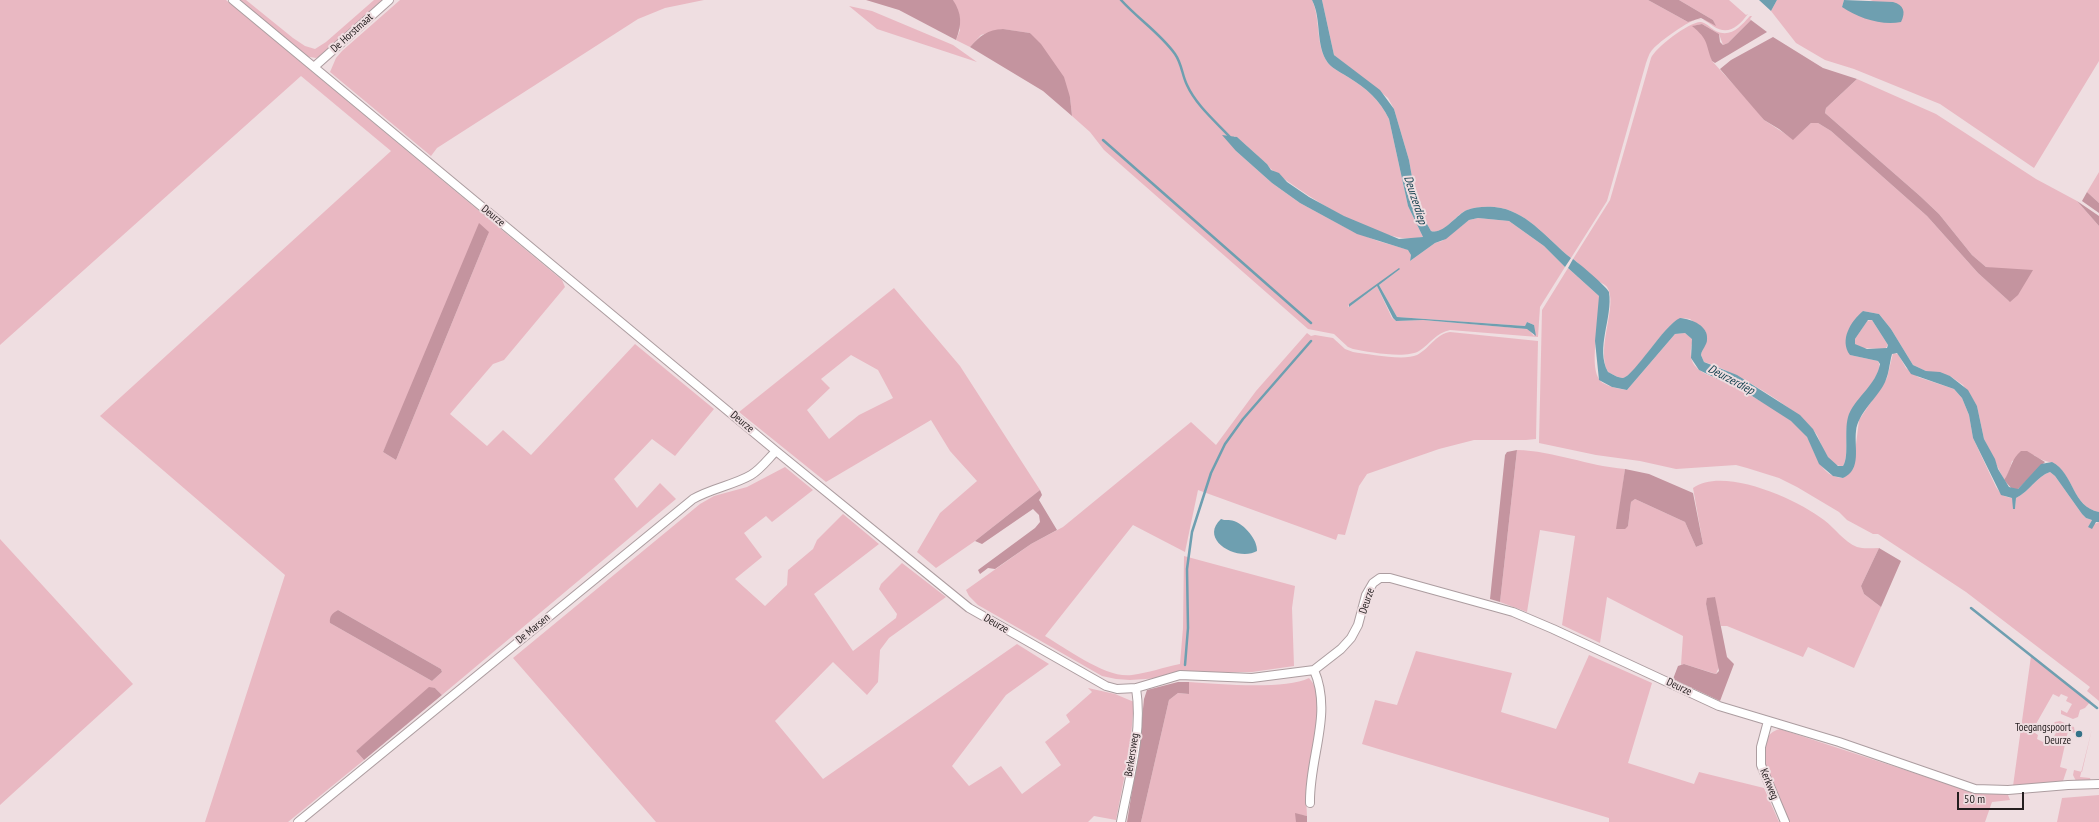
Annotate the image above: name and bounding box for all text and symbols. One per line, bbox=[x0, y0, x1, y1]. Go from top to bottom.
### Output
street label: De Horstmaat bbox=[328, 11, 376, 55]
water label: Deurzerdiep bbox=[1400, 174, 1430, 226]
street label: Deurze bbox=[479, 203, 507, 229]
water label: Deurzerdiep bbox=[1705, 362, 1757, 398]
street label: Deurze bbox=[728, 408, 756, 436]
street label: Deurze bbox=[1356, 586, 1378, 616]
street label: De Marsen bbox=[513, 611, 553, 647]
street label: Deurze bbox=[981, 612, 1011, 636]
street label: Deurze bbox=[1664, 675, 1694, 699]
place label: Toegangspoort Deurze bbox=[2015, 721, 2071, 747]
marker: Toegangspoort Deurze bbox=[2074, 729, 2084, 739]
street label: Berkersweg bbox=[1122, 732, 1142, 778]
street label: Kerkweg bbox=[1757, 766, 1781, 802]
scale bar bbox=[1959, 784, 2026, 810]
text: 50 m bbox=[1964, 791, 1985, 806]

